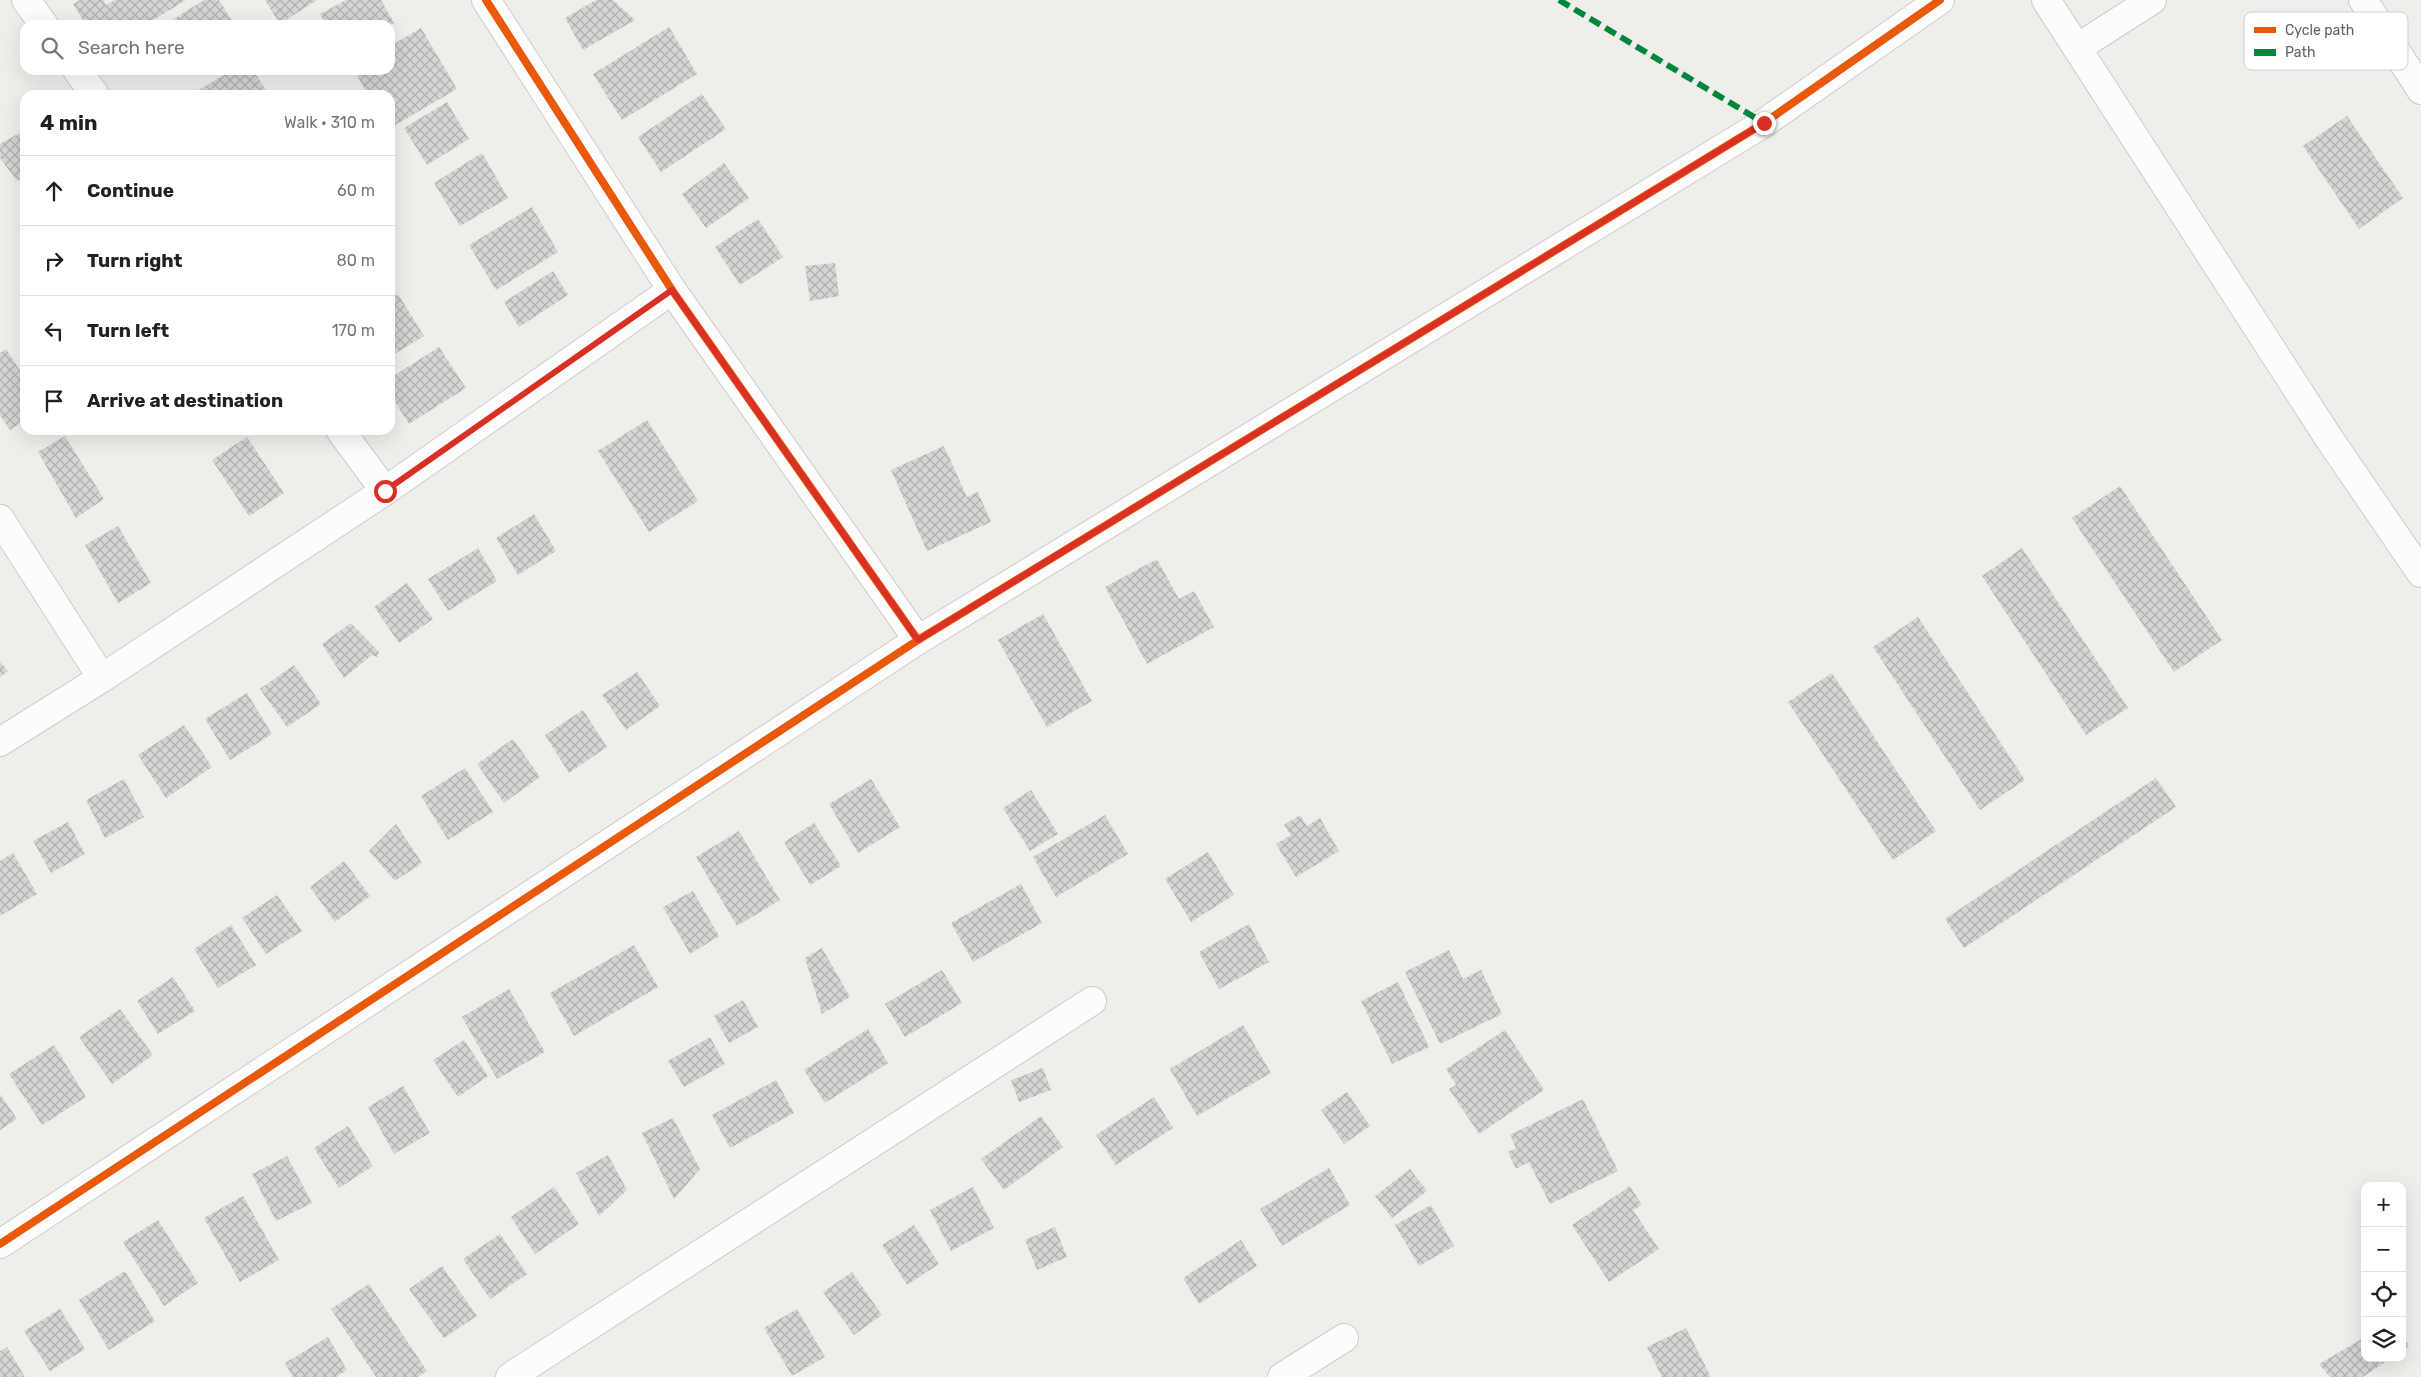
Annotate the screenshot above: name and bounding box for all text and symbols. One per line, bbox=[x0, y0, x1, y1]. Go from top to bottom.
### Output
legend bbox=[2244, 12, 2408, 70]
search box bbox=[20, 20, 395, 75]
text: Cycle path bbox=[2285, 22, 2354, 39]
icon: search bbox=[38, 34, 66, 62]
text: Search here bbox=[78, 36, 185, 59]
text: Path bbox=[2285, 44, 2316, 61]
text: 4 min bbox=[40, 110, 98, 135]
route end bbox=[1753, 112, 1776, 135]
text: Walk · 310 m bbox=[284, 113, 375, 132]
icon: ahead bbox=[40, 177, 68, 205]
text: Continue bbox=[87, 179, 174, 202]
text: 60 m bbox=[337, 181, 375, 200]
icon: right bbox=[40, 247, 68, 275]
text: Turn right bbox=[87, 249, 182, 272]
text: 80 m bbox=[337, 251, 375, 270]
icon: left bbox=[40, 317, 68, 345]
text: Turn left bbox=[87, 319, 169, 342]
text: 170 m bbox=[332, 321, 375, 340]
icon: arrive bbox=[40, 387, 68, 415]
text: Arrive at destination bbox=[87, 389, 283, 412]
route start bbox=[374, 480, 397, 503]
map controls bbox=[2361, 1182, 2406, 1362]
button: + bbox=[2361, 1182, 2406, 1227]
button: − bbox=[2361, 1227, 2406, 1272]
button: locate bbox=[2361, 1272, 2406, 1317]
button: layers bbox=[2361, 1317, 2406, 1362]

